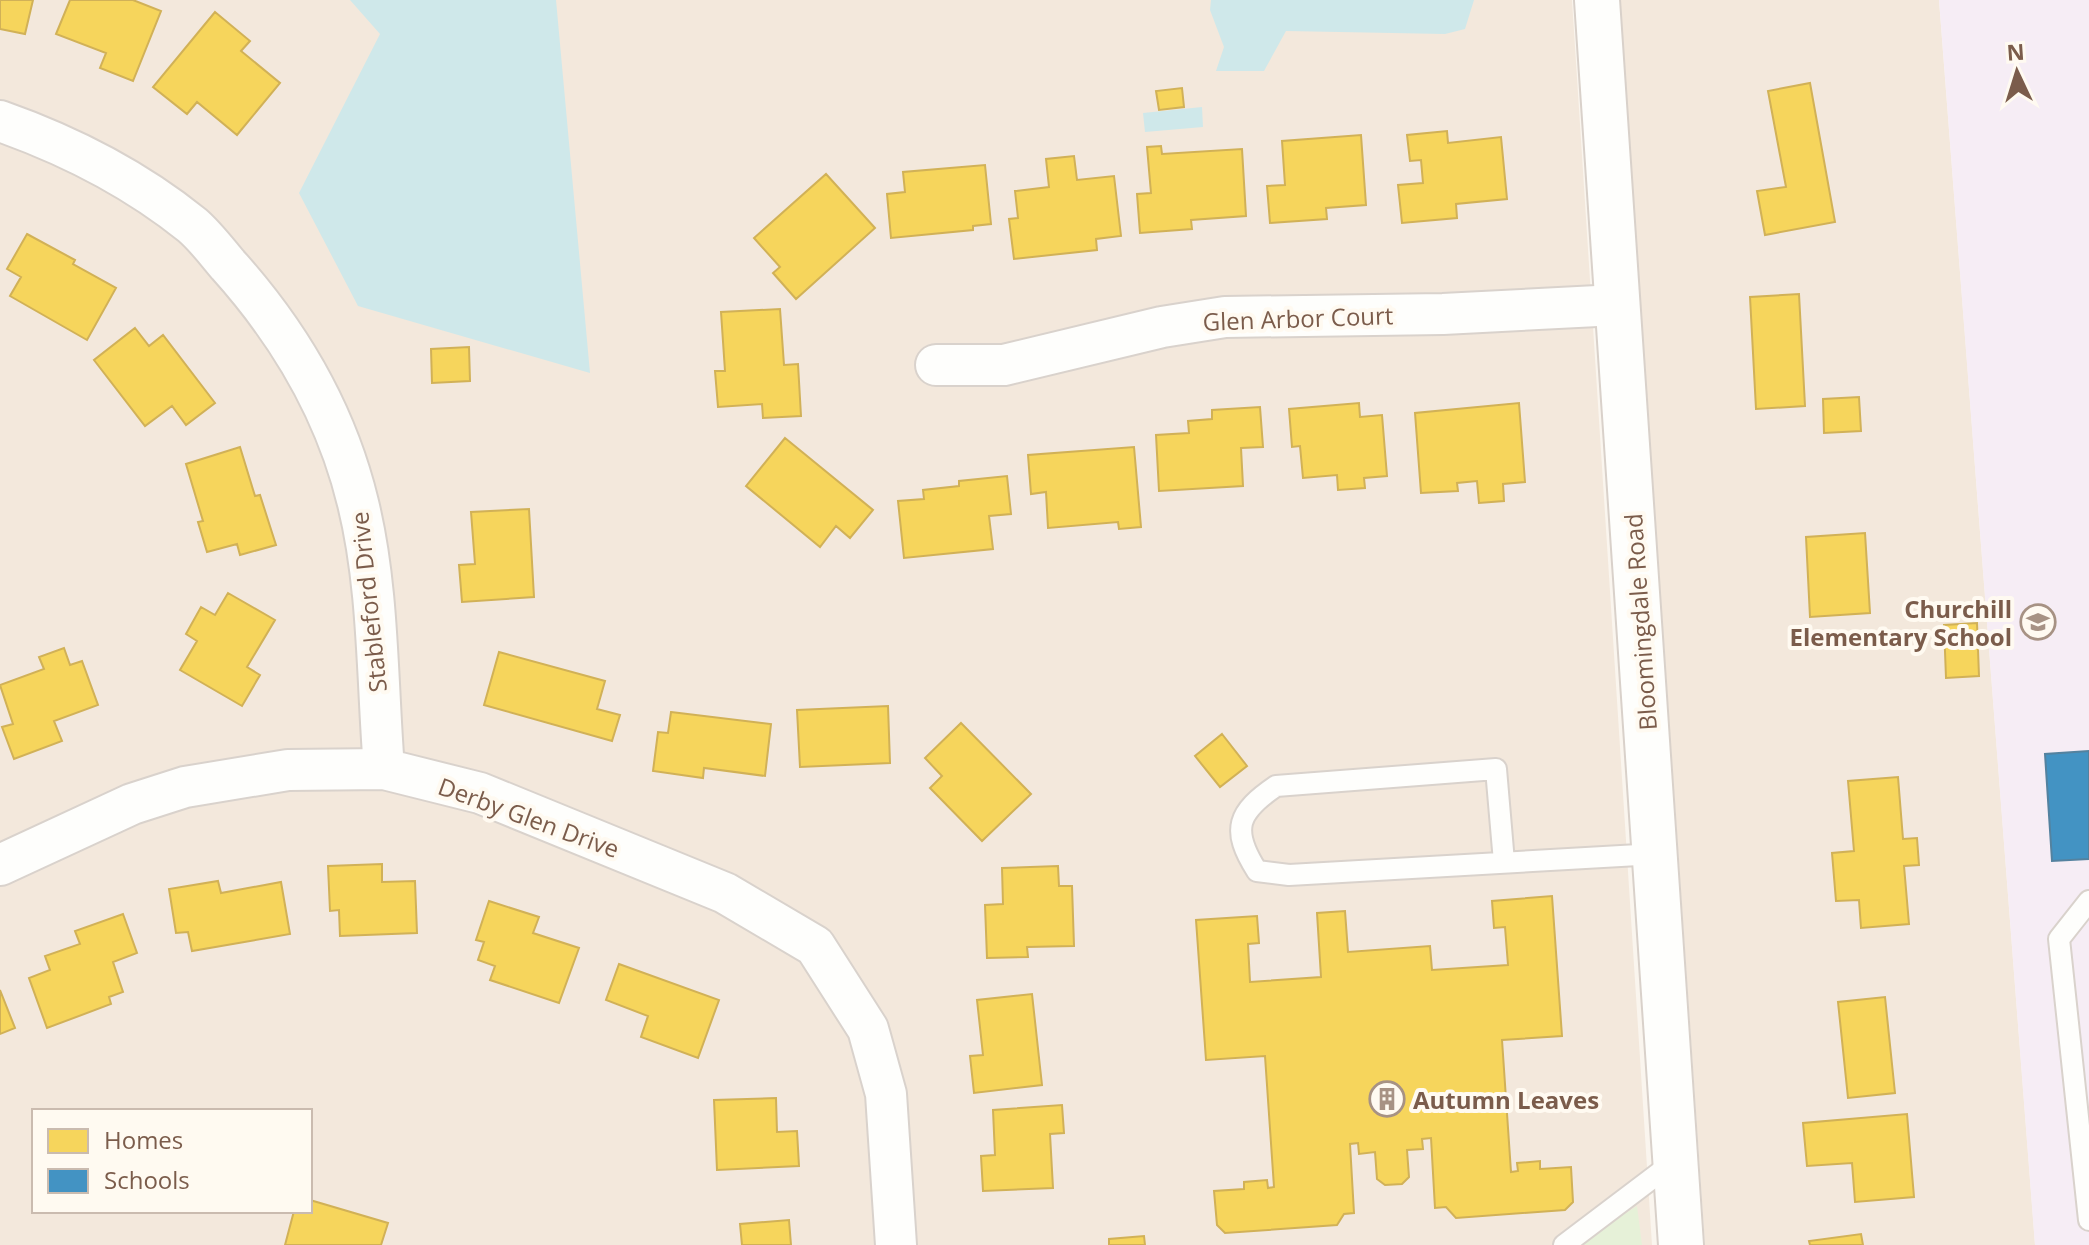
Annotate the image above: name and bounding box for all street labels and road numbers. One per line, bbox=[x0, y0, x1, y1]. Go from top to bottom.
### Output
street label: Glen Arbor Court bbox=[1202, 298, 1394, 338]
street label: Stableford Drive bbox=[342, 510, 394, 694]
street label: Bloomingdale Road bbox=[1616, 512, 1664, 732]
street label: Derby Glen Drive bbox=[434, 769, 624, 865]

